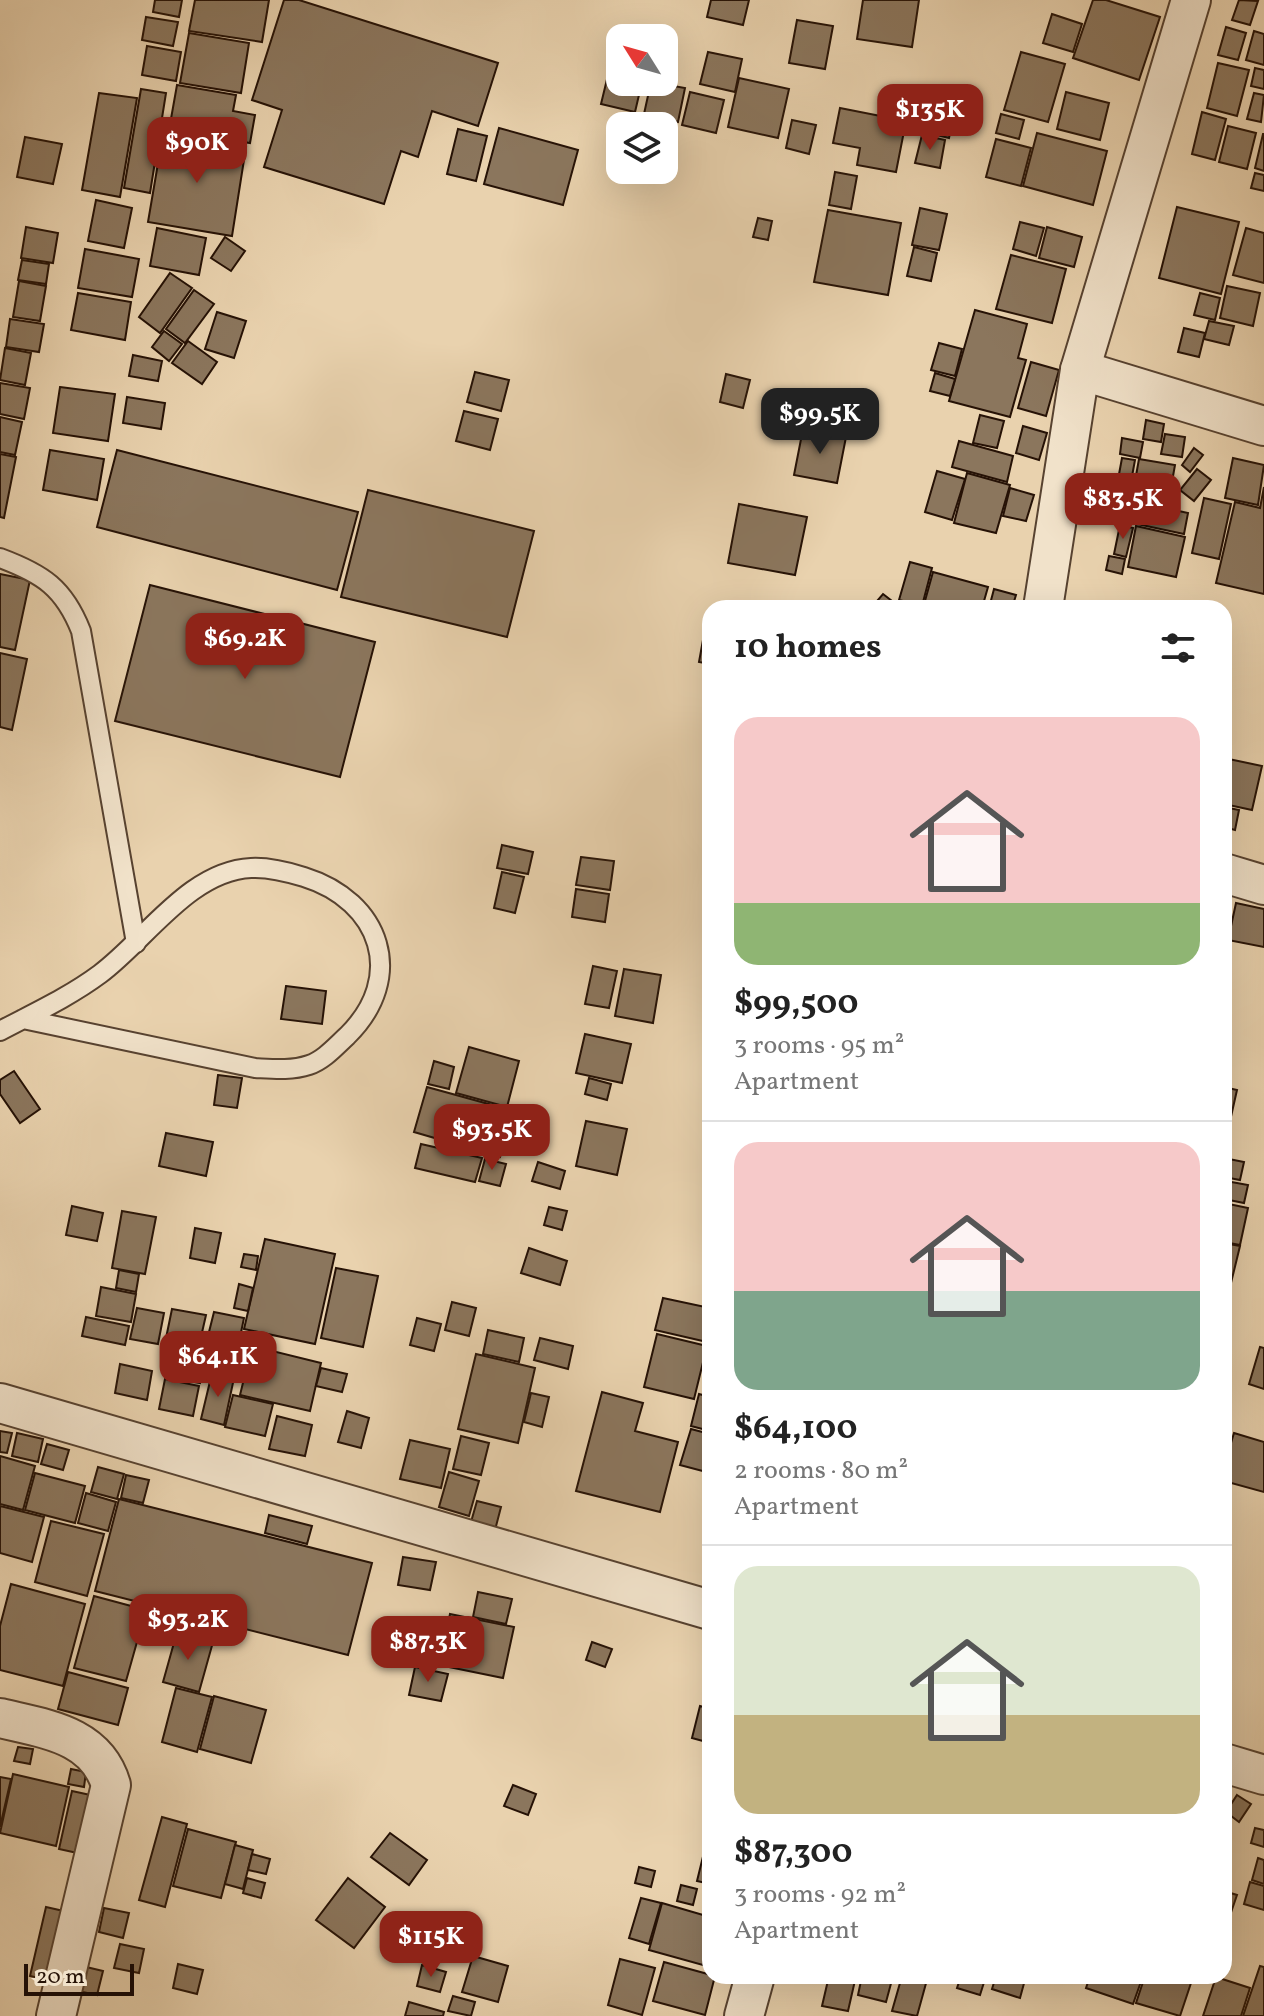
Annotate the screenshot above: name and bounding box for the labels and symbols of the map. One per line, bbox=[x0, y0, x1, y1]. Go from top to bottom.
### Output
north arrow bbox=[606, 24, 678, 96]
pin: $135K bbox=[874, 84, 986, 152]
pin: $90K bbox=[150, 117, 244, 185]
pin: $99.5K bbox=[755, 388, 885, 456]
pin: $83.5K bbox=[1058, 473, 1188, 541]
pin: $69.2K bbox=[180, 613, 310, 681]
pin: $93.5K bbox=[427, 1104, 557, 1172]
pin: $64.1K bbox=[153, 1331, 283, 1399]
pin: $93.2K bbox=[123, 1594, 253, 1662]
pin: $87.3K bbox=[363, 1616, 493, 1684]
pin: $115K bbox=[375, 1911, 487, 1979]
scale bar bbox=[24, 1960, 134, 1996]

